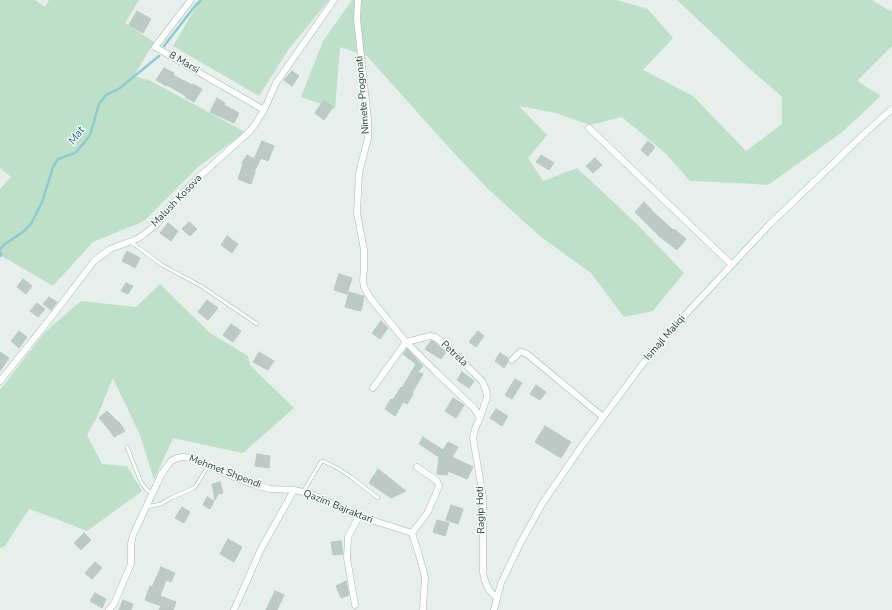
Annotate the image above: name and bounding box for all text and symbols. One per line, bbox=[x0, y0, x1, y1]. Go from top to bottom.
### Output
street label: 8 Marsi bbox=[167, 50, 201, 76]
street label: Nimete Progonati bbox=[354, 55, 372, 135]
water label: Mat bbox=[66, 124, 88, 148]
street label: Malush Kosova bbox=[149, 172, 205, 230]
street label: Ismajl Maliqi bbox=[642, 313, 688, 363]
street label: Petrela bbox=[438, 339, 470, 369]
street label: Mehmet Shpendi bbox=[187, 453, 263, 491]
street label: Ragip Hoti bbox=[474, 486, 488, 534]
street label: Qazim Bajraktari bbox=[302, 488, 374, 526]

